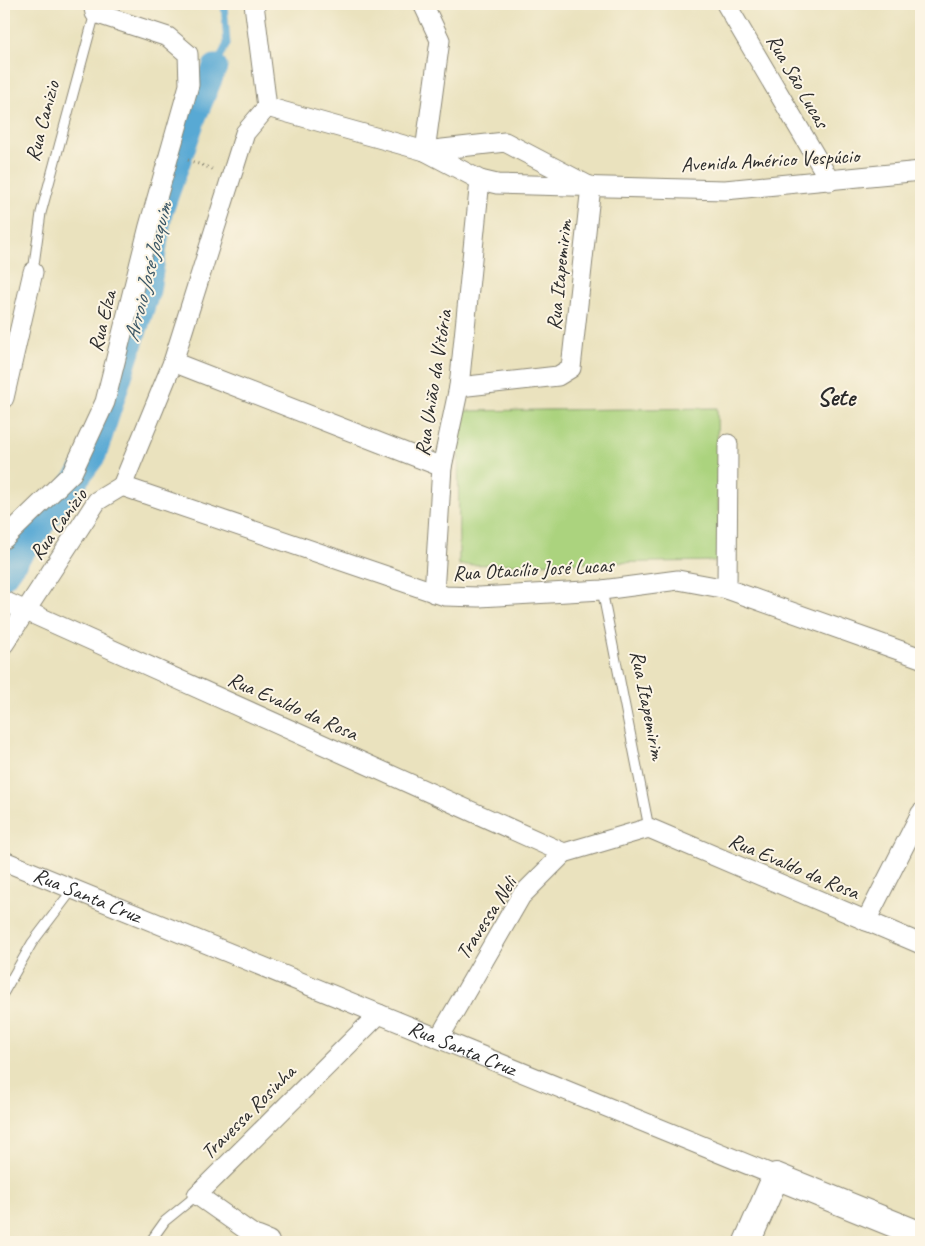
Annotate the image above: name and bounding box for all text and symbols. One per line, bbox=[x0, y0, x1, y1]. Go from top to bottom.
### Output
street label: Rua São Lucas bbox=[761, 30, 836, 134]
street label: Rua Canizio bbox=[19, 77, 66, 164]
street label: Avenida Américo Vespúcio bbox=[680, 142, 862, 178]
water label: Arroio José Joaquim bbox=[117, 197, 179, 345]
street label: Rua Itapemirim bbox=[540, 217, 578, 332]
street label: Rua Elza bbox=[82, 286, 123, 354]
street label: Rua União da Vitória bbox=[409, 307, 458, 458]
district label: Sete bbox=[817, 380, 857, 413]
street label: Rua Canizio bbox=[23, 482, 94, 565]
street label: Rua Otacílio José Lucas bbox=[452, 552, 616, 586]
street label: Rua Itapemirim bbox=[625, 648, 672, 763]
street label: Rua Evaldo da Rosa bbox=[224, 666, 364, 747]
street label: Rua Evaldo da Rosa bbox=[725, 827, 865, 906]
street label: Rua Santa Cruz bbox=[30, 862, 147, 929]
street label: Travessa Neli bbox=[450, 869, 524, 964]
street label: Rua Santa Cruz bbox=[405, 1015, 522, 1082]
street label: Travessa Rosinha bbox=[195, 1057, 303, 1165]

